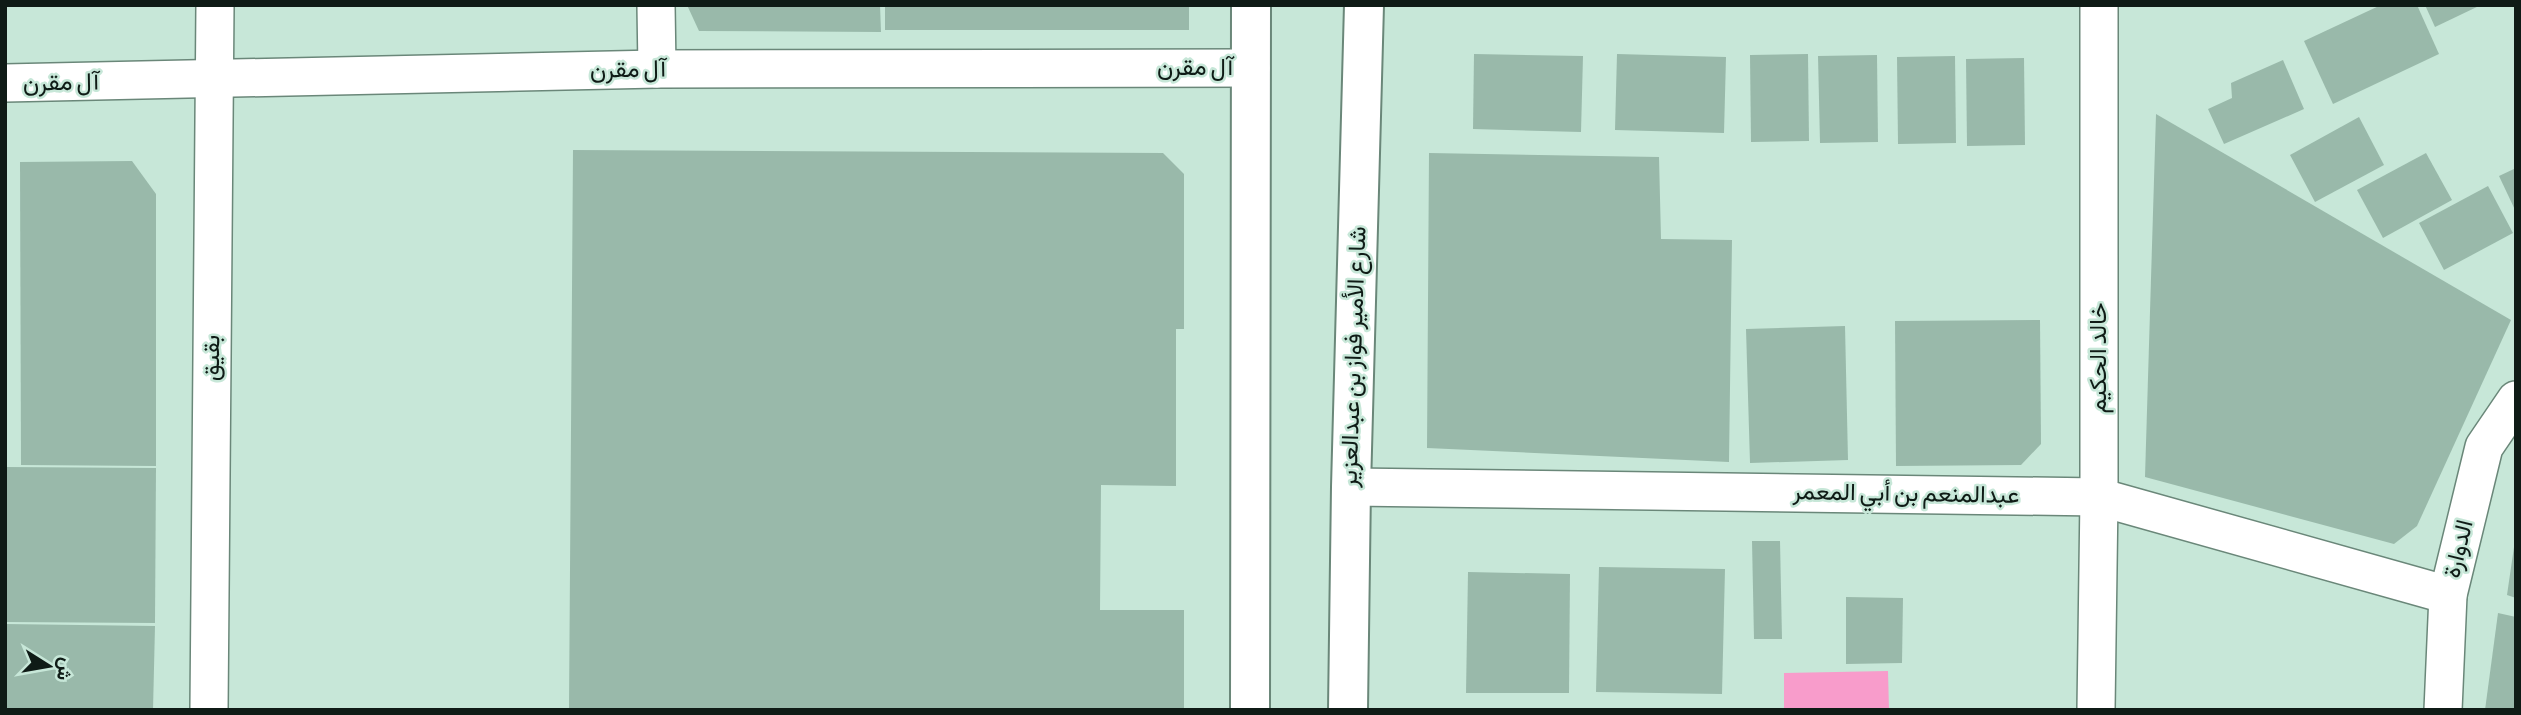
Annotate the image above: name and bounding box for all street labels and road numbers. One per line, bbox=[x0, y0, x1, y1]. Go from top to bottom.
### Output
street label: آل مقرن bbox=[1157, 55, 1235, 82]
street label: آل مقرن bbox=[590, 56, 669, 85]
street label: آل مقرن bbox=[23, 69, 102, 98]
street label: شارع الأمير فواز بن عبدالعزير bbox=[1334, 226, 1374, 489]
street label: خالد الحكيم bbox=[2087, 302, 2114, 414]
street label: بقيق bbox=[200, 335, 225, 381]
street label: عبدالمنعم بن أبي المعمر bbox=[1791, 477, 2020, 514]
street label: الدوارة bbox=[2440, 517, 2480, 581]

